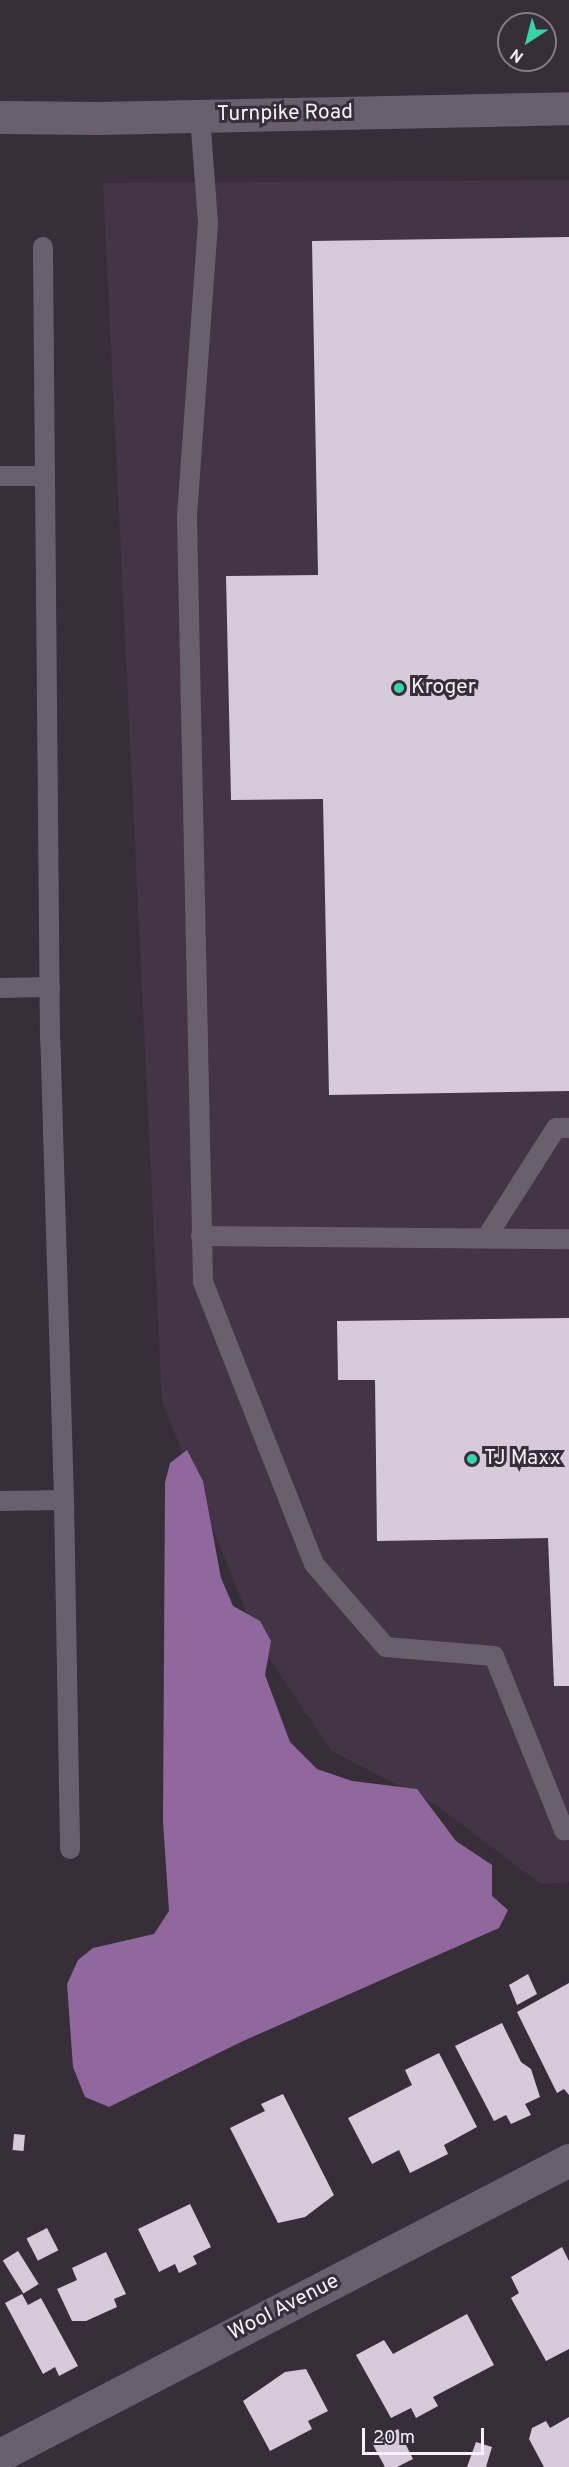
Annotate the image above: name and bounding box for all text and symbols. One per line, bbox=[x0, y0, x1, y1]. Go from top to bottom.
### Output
north arrow bbox=[497, 12, 557, 72]
text: N bbox=[507, 43, 528, 66]
street label: Turnpike Road bbox=[217, 100, 353, 128]
place label: Kroger bbox=[411, 675, 476, 701]
marker: Kroger bbox=[392, 681, 406, 695]
place label: TJ Maxx bbox=[484, 1446, 561, 1472]
marker: TJ Maxx bbox=[465, 1452, 479, 1466]
street label: Wool Avenue bbox=[224, 2269, 344, 2347]
scale bar bbox=[365, 2416, 486, 2454]
text: 20 m bbox=[373, 2427, 415, 2450]

